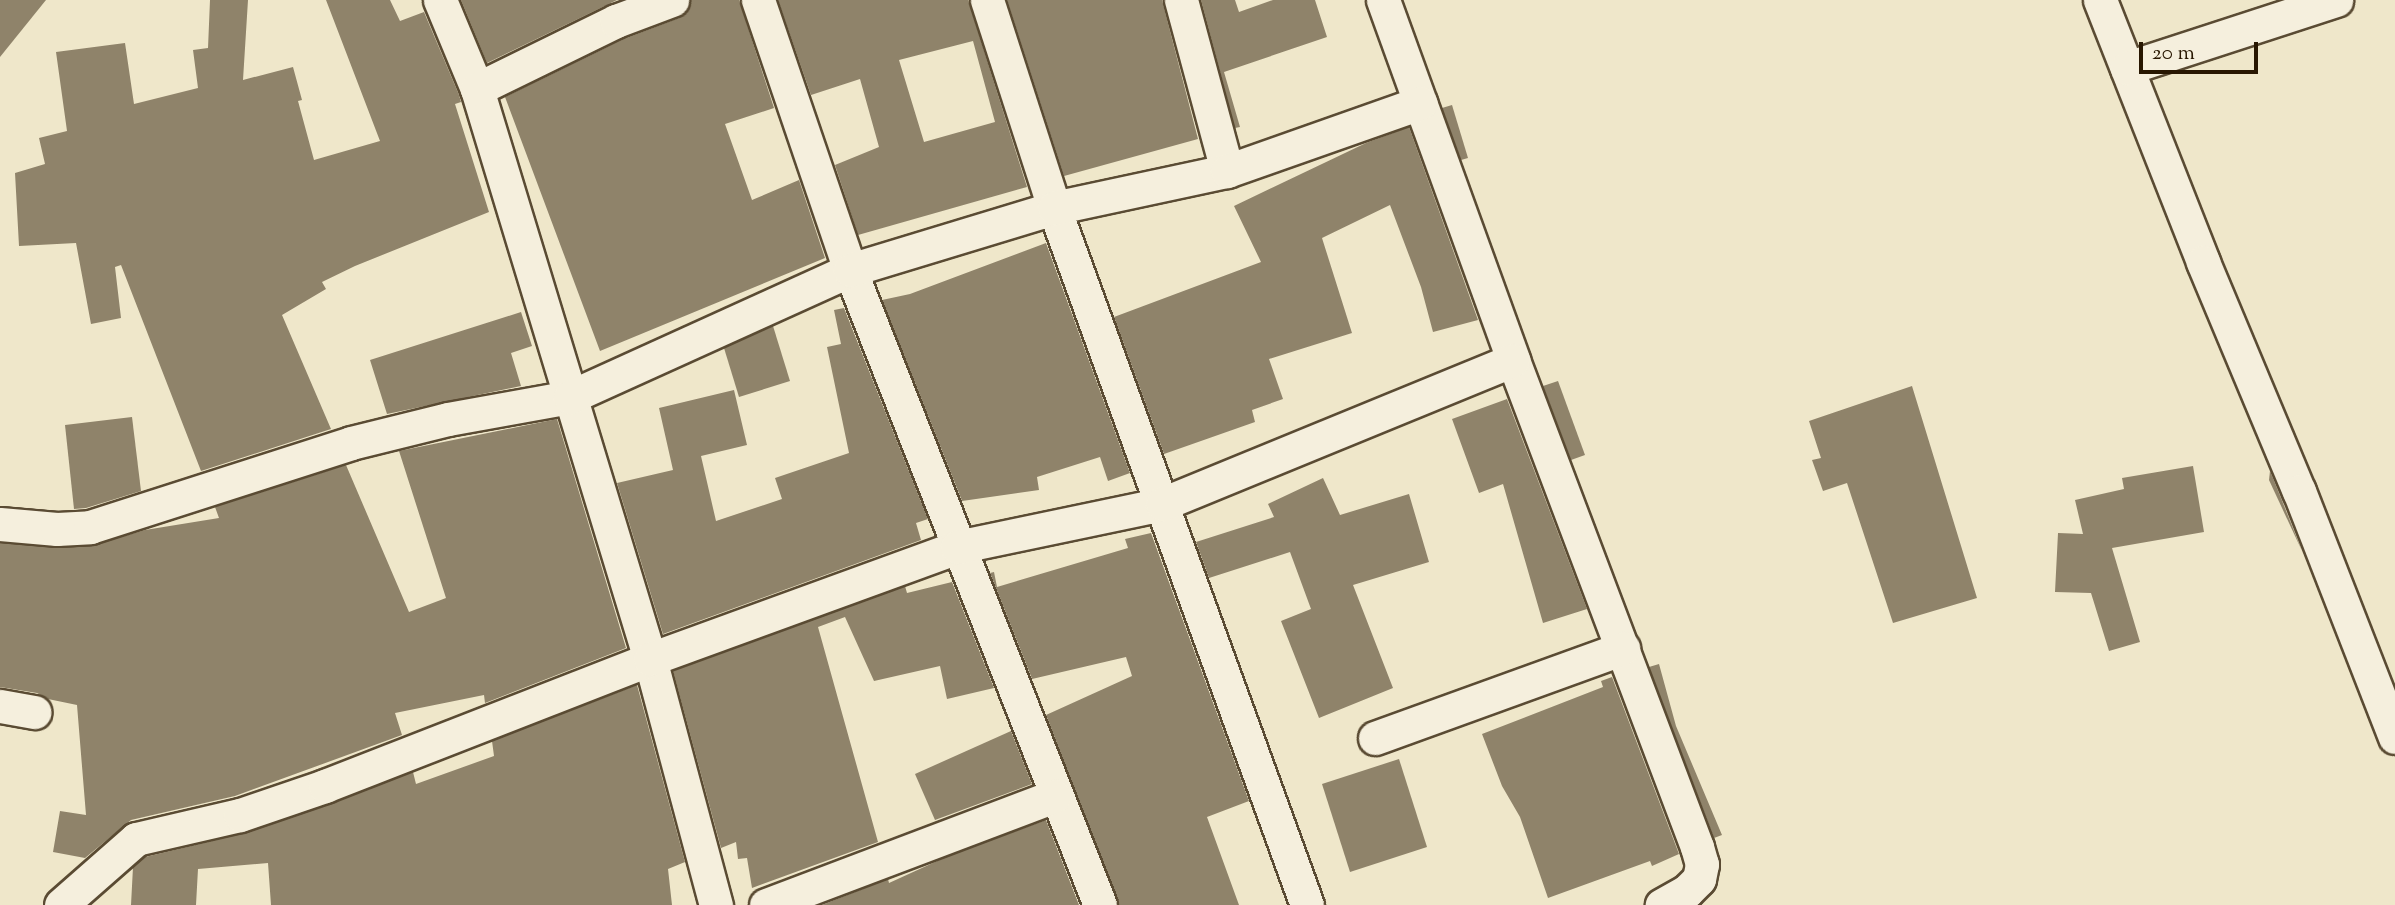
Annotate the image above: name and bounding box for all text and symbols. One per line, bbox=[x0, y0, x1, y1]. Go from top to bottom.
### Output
scale bar bbox=[2143, 28, 2262, 72]
text: 20 m bbox=[2152, 39, 2195, 69]

